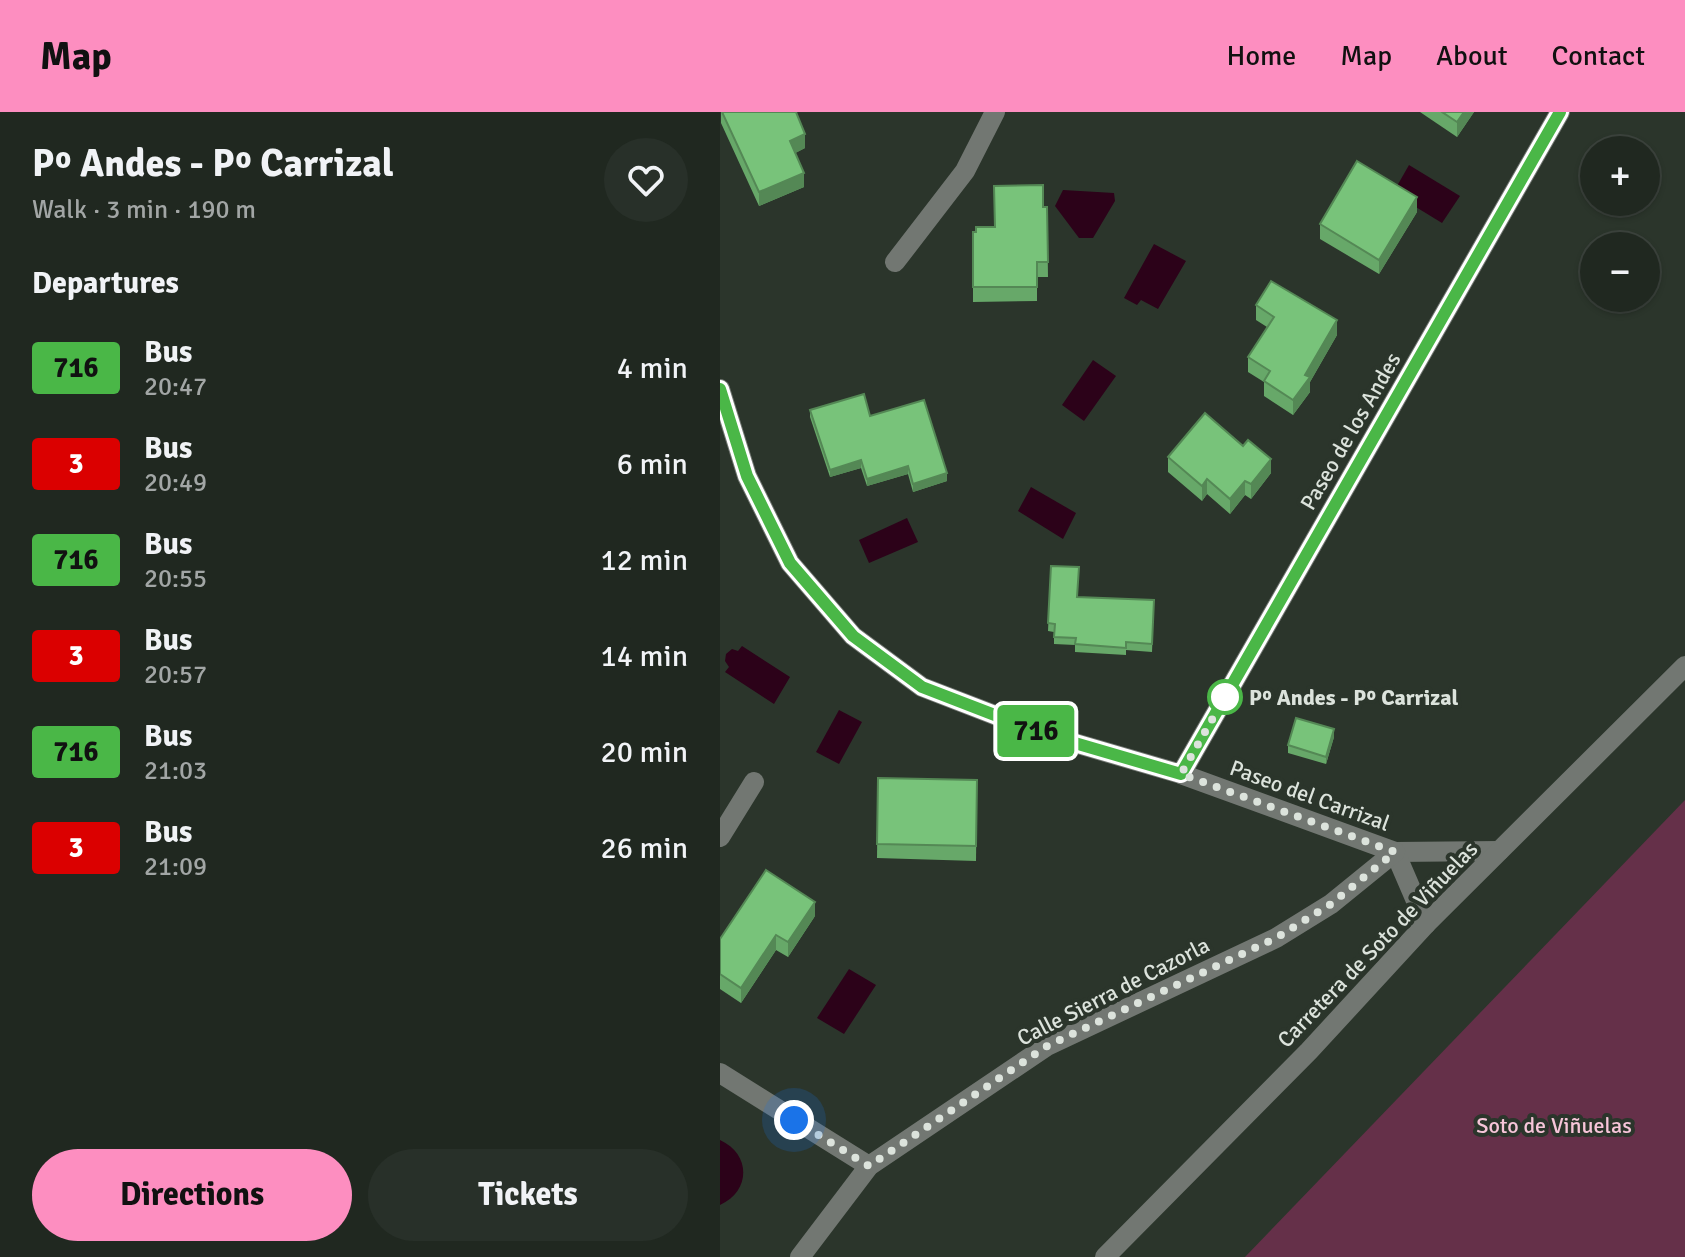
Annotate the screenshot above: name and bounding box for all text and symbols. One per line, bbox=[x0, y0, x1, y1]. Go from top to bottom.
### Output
text: Map bbox=[40, 33, 112, 80]
text: Home bbox=[1227, 39, 1296, 73]
text: Map bbox=[1340, 39, 1392, 73]
text: About bbox=[1436, 39, 1508, 73]
text: Contact bbox=[1552, 39, 1645, 73]
map controls bbox=[1580, 136, 1660, 312]
button: + bbox=[1580, 136, 1660, 216]
button: heart bbox=[604, 138, 688, 222]
text: Pº Andes - Pº Carrizal bbox=[32, 140, 394, 187]
text: Walk · 3 min · 190 m bbox=[32, 194, 256, 226]
button: − bbox=[1580, 232, 1660, 312]
text: Departures bbox=[32, 265, 179, 302]
text: Bus bbox=[144, 334, 192, 371]
street label: Paseo de los Andes bbox=[1294, 348, 1406, 515]
text: 4 min bbox=[617, 350, 688, 387]
text: 716 bbox=[53, 351, 99, 385]
text: 20:47 bbox=[144, 371, 207, 403]
text: Bus bbox=[144, 430, 192, 467]
text: 6 min bbox=[617, 446, 688, 483]
text: 3 bbox=[68, 447, 84, 481]
text: 20:49 bbox=[144, 467, 207, 499]
text: Bus bbox=[144, 526, 192, 563]
text: 12 min bbox=[601, 542, 688, 579]
text: 716 bbox=[53, 543, 99, 577]
text: 20:55 bbox=[144, 563, 207, 595]
text: Bus bbox=[144, 622, 192, 659]
text: 14 min bbox=[601, 638, 688, 675]
text: 3 bbox=[68, 639, 84, 673]
text: 20:57 bbox=[144, 659, 207, 691]
marker: Pº Andes - Pº Carrizal bbox=[1208, 680, 1242, 714]
place label: Pº Andes - Pº Carrizal bbox=[1249, 684, 1458, 711]
line badge: 716 bbox=[990, 705, 1082, 757]
text: 716 bbox=[1013, 714, 1059, 748]
text: Bus bbox=[144, 718, 192, 755]
text: 20 min bbox=[601, 734, 688, 771]
text: 716 bbox=[53, 735, 99, 769]
street label: Paseo del Carrizal bbox=[1226, 754, 1394, 837]
text: 21:03 bbox=[144, 755, 207, 787]
text: Bus bbox=[144, 814, 192, 851]
text: 26 min bbox=[601, 830, 688, 867]
text: 3 bbox=[68, 831, 84, 865]
street label: Carretera de Soto de Viñuelas bbox=[1272, 835, 1483, 1053]
text: 21:09 bbox=[144, 851, 207, 883]
street label: Calle Sierra de Cazorla bbox=[1013, 931, 1214, 1052]
your location bbox=[774, 1100, 814, 1140]
park label: Soto de Viñuelas bbox=[1476, 1112, 1632, 1139]
button: Directions bbox=[32, 1149, 352, 1241]
button: Tickets bbox=[368, 1149, 688, 1241]

